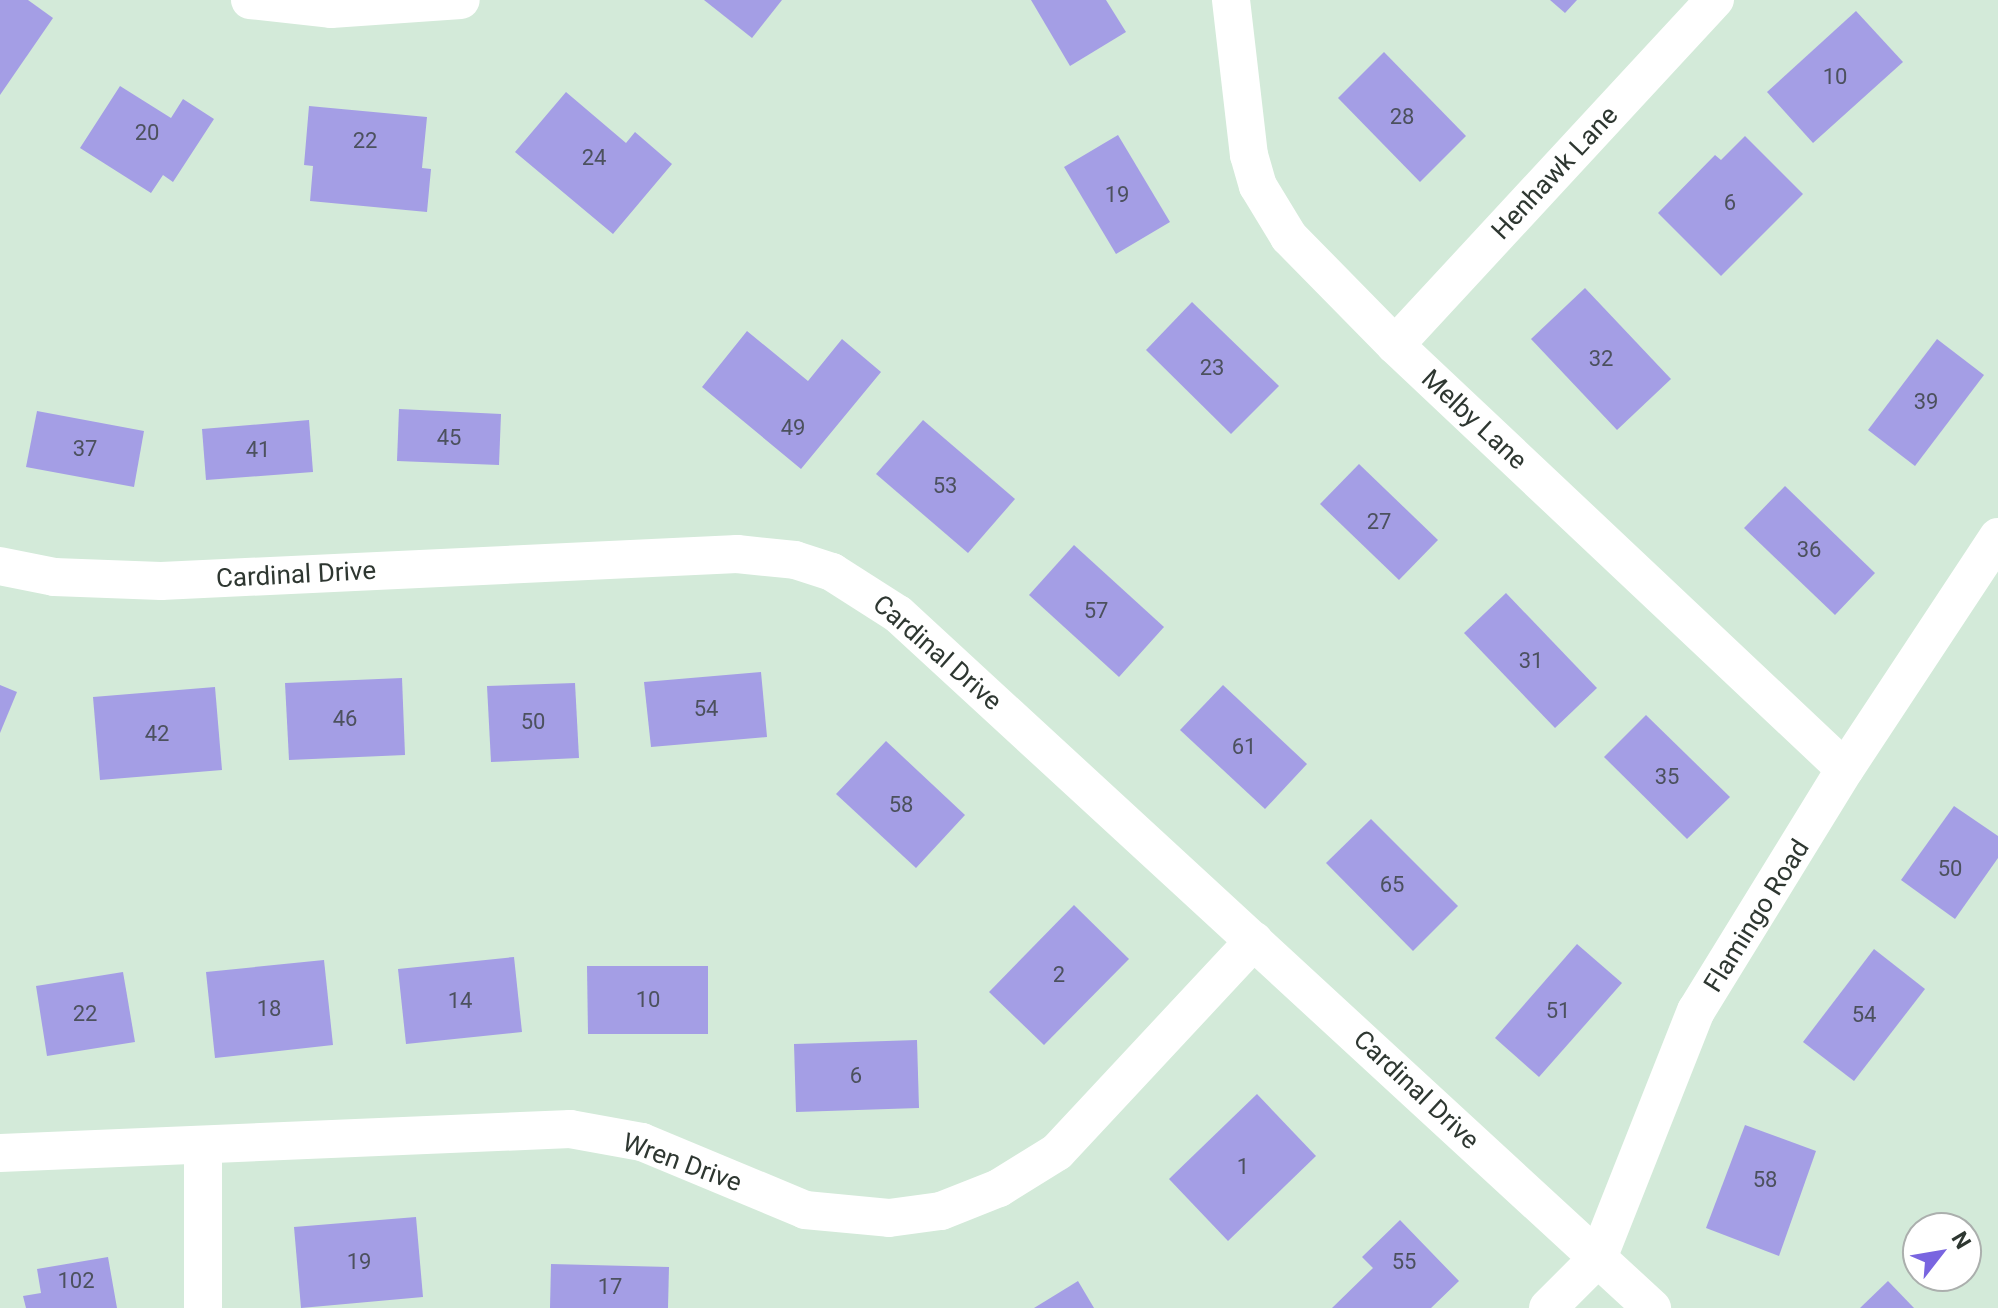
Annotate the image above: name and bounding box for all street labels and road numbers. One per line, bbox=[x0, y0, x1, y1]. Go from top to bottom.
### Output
street label: Henhawk Lane bbox=[1485, 100, 1625, 246]
street label: Melby Lane bbox=[1415, 363, 1533, 477]
street label: Cardinal Drive bbox=[215, 555, 377, 595]
street label: Cardinal Drive bbox=[866, 589, 1008, 717]
street label: Flamingo Road bbox=[1698, 834, 1816, 998]
street label: Cardinal Drive bbox=[1347, 1024, 1485, 1156]
street label: Wren Drive bbox=[618, 1127, 746, 1199]

